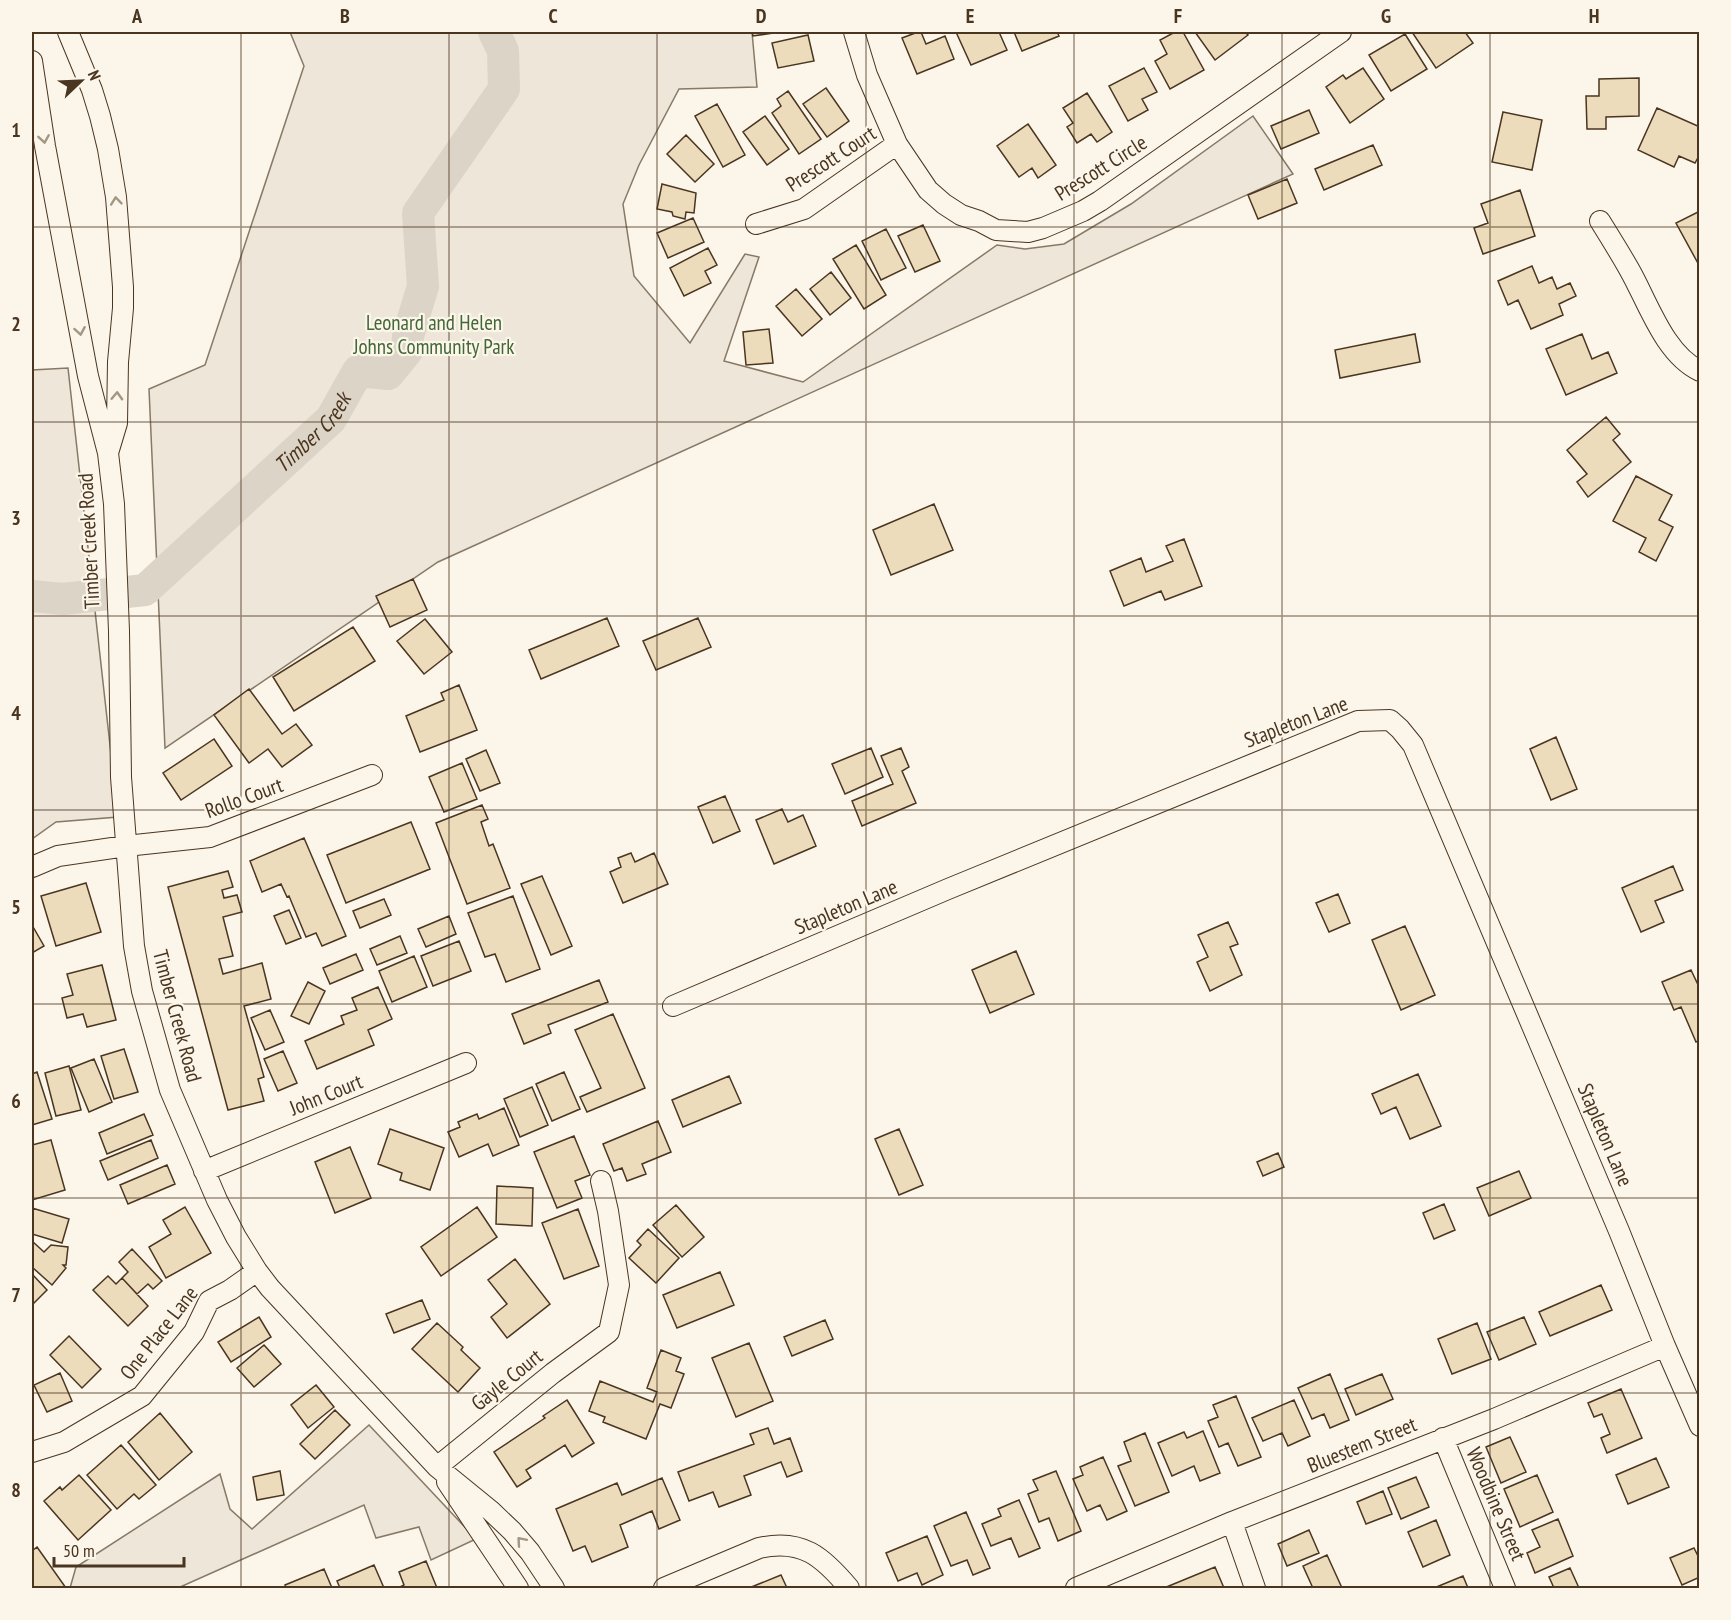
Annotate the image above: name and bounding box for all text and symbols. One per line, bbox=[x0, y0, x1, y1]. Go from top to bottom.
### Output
text: A bbox=[131, 3, 143, 29]
text: B bbox=[340, 3, 350, 29]
text: C bbox=[548, 3, 558, 29]
text: D bbox=[756, 3, 767, 29]
text: E bbox=[966, 3, 974, 29]
text: F bbox=[1174, 3, 1182, 29]
text: G bbox=[1381, 3, 1391, 29]
text: H bbox=[1589, 3, 1599, 29]
north arrow bbox=[51, 51, 111, 111]
text: N bbox=[84, 67, 106, 83]
text: 1 bbox=[11, 117, 21, 143]
street label: Prescott Court bbox=[781, 119, 881, 198]
street label: Prescott Circle bbox=[1050, 129, 1152, 206]
one-way arrow bbox=[38, 135, 50, 144]
one-way arrow bbox=[110, 197, 123, 206]
park label: Leonard and Helen Johns Community Park bbox=[352, 309, 515, 360]
text: 2 bbox=[11, 311, 21, 337]
one-way arrow bbox=[73, 326, 86, 336]
water label: Timber Creek bbox=[268, 386, 358, 478]
one-way arrow bbox=[111, 391, 124, 400]
street label: Timber Creek Road bbox=[71, 473, 106, 610]
text: 3 bbox=[11, 505, 21, 531]
street label: Stapleton Lane bbox=[1240, 689, 1352, 754]
text: 4 bbox=[11, 700, 21, 726]
street label: Rollo Court bbox=[201, 771, 287, 824]
street label: Stapleton Lane bbox=[790, 873, 901, 940]
text: 5 bbox=[11, 894, 21, 920]
street label: Timber Creek Road bbox=[147, 947, 208, 1085]
street label: John Court bbox=[284, 1068, 366, 1122]
street label: Stapleton Lane bbox=[1572, 1079, 1639, 1190]
text: 6 bbox=[11, 1088, 21, 1114]
street label: One Place Lane bbox=[114, 1280, 204, 1385]
text: 7 bbox=[11, 1282, 21, 1308]
street label: Gayle Court bbox=[466, 1343, 548, 1417]
street label: Bluestem Street bbox=[1303, 1410, 1421, 1479]
street label: Woodbine Street bbox=[1461, 1443, 1532, 1565]
text: 8 bbox=[11, 1477, 21, 1503]
scale bar bbox=[54, 1530, 184, 1568]
one-way arrow bbox=[517, 1537, 528, 1548]
text: 50 m bbox=[63, 1539, 95, 1562]

